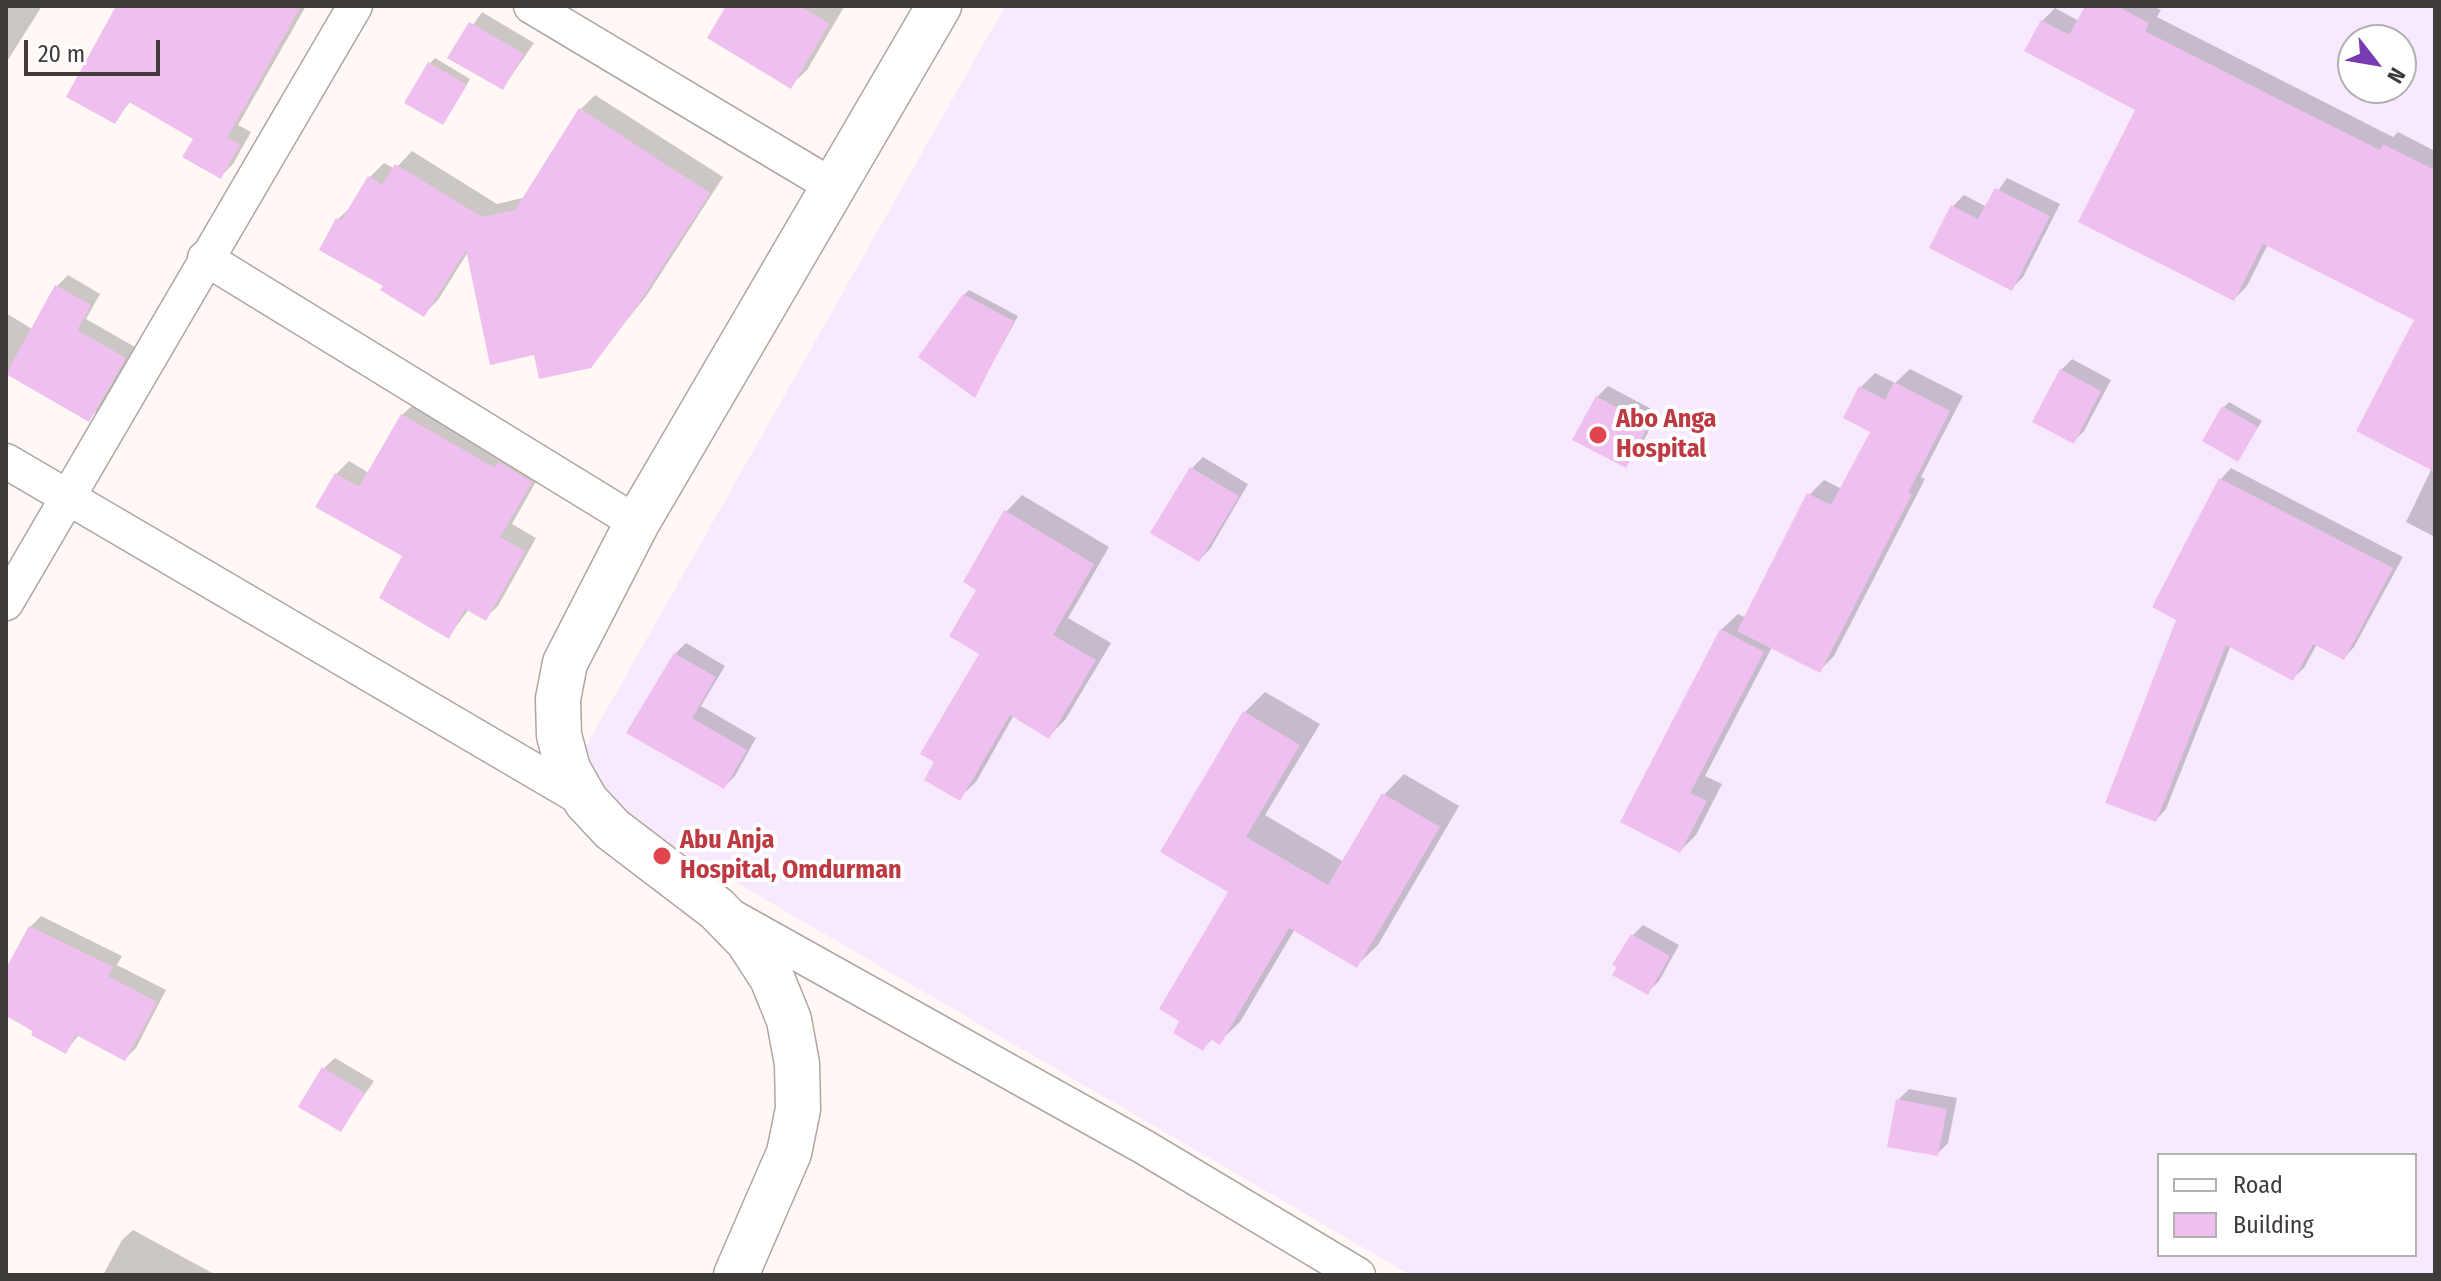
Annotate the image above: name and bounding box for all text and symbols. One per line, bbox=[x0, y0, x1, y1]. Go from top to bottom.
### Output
scale bar bbox=[28, 24, 164, 74]
north arrow bbox=[2337, 24, 2417, 104]
text: 20 m bbox=[38, 40, 85, 68]
text: N bbox=[2381, 63, 2411, 88]
place label: Abo Anga Hospital bbox=[1616, 404, 1717, 466]
marker: Abo Anga Hospital bbox=[1587, 424, 1609, 446]
place label: Abu Anja Hospital, Omdurman bbox=[680, 825, 902, 886]
marker: Abu Anja Hospital, Omdurman bbox=[651, 845, 673, 867]
legend bbox=[2157, 1153, 2417, 1257]
text: Road bbox=[2233, 1171, 2283, 1199]
text: Building bbox=[2233, 1211, 2314, 1239]

